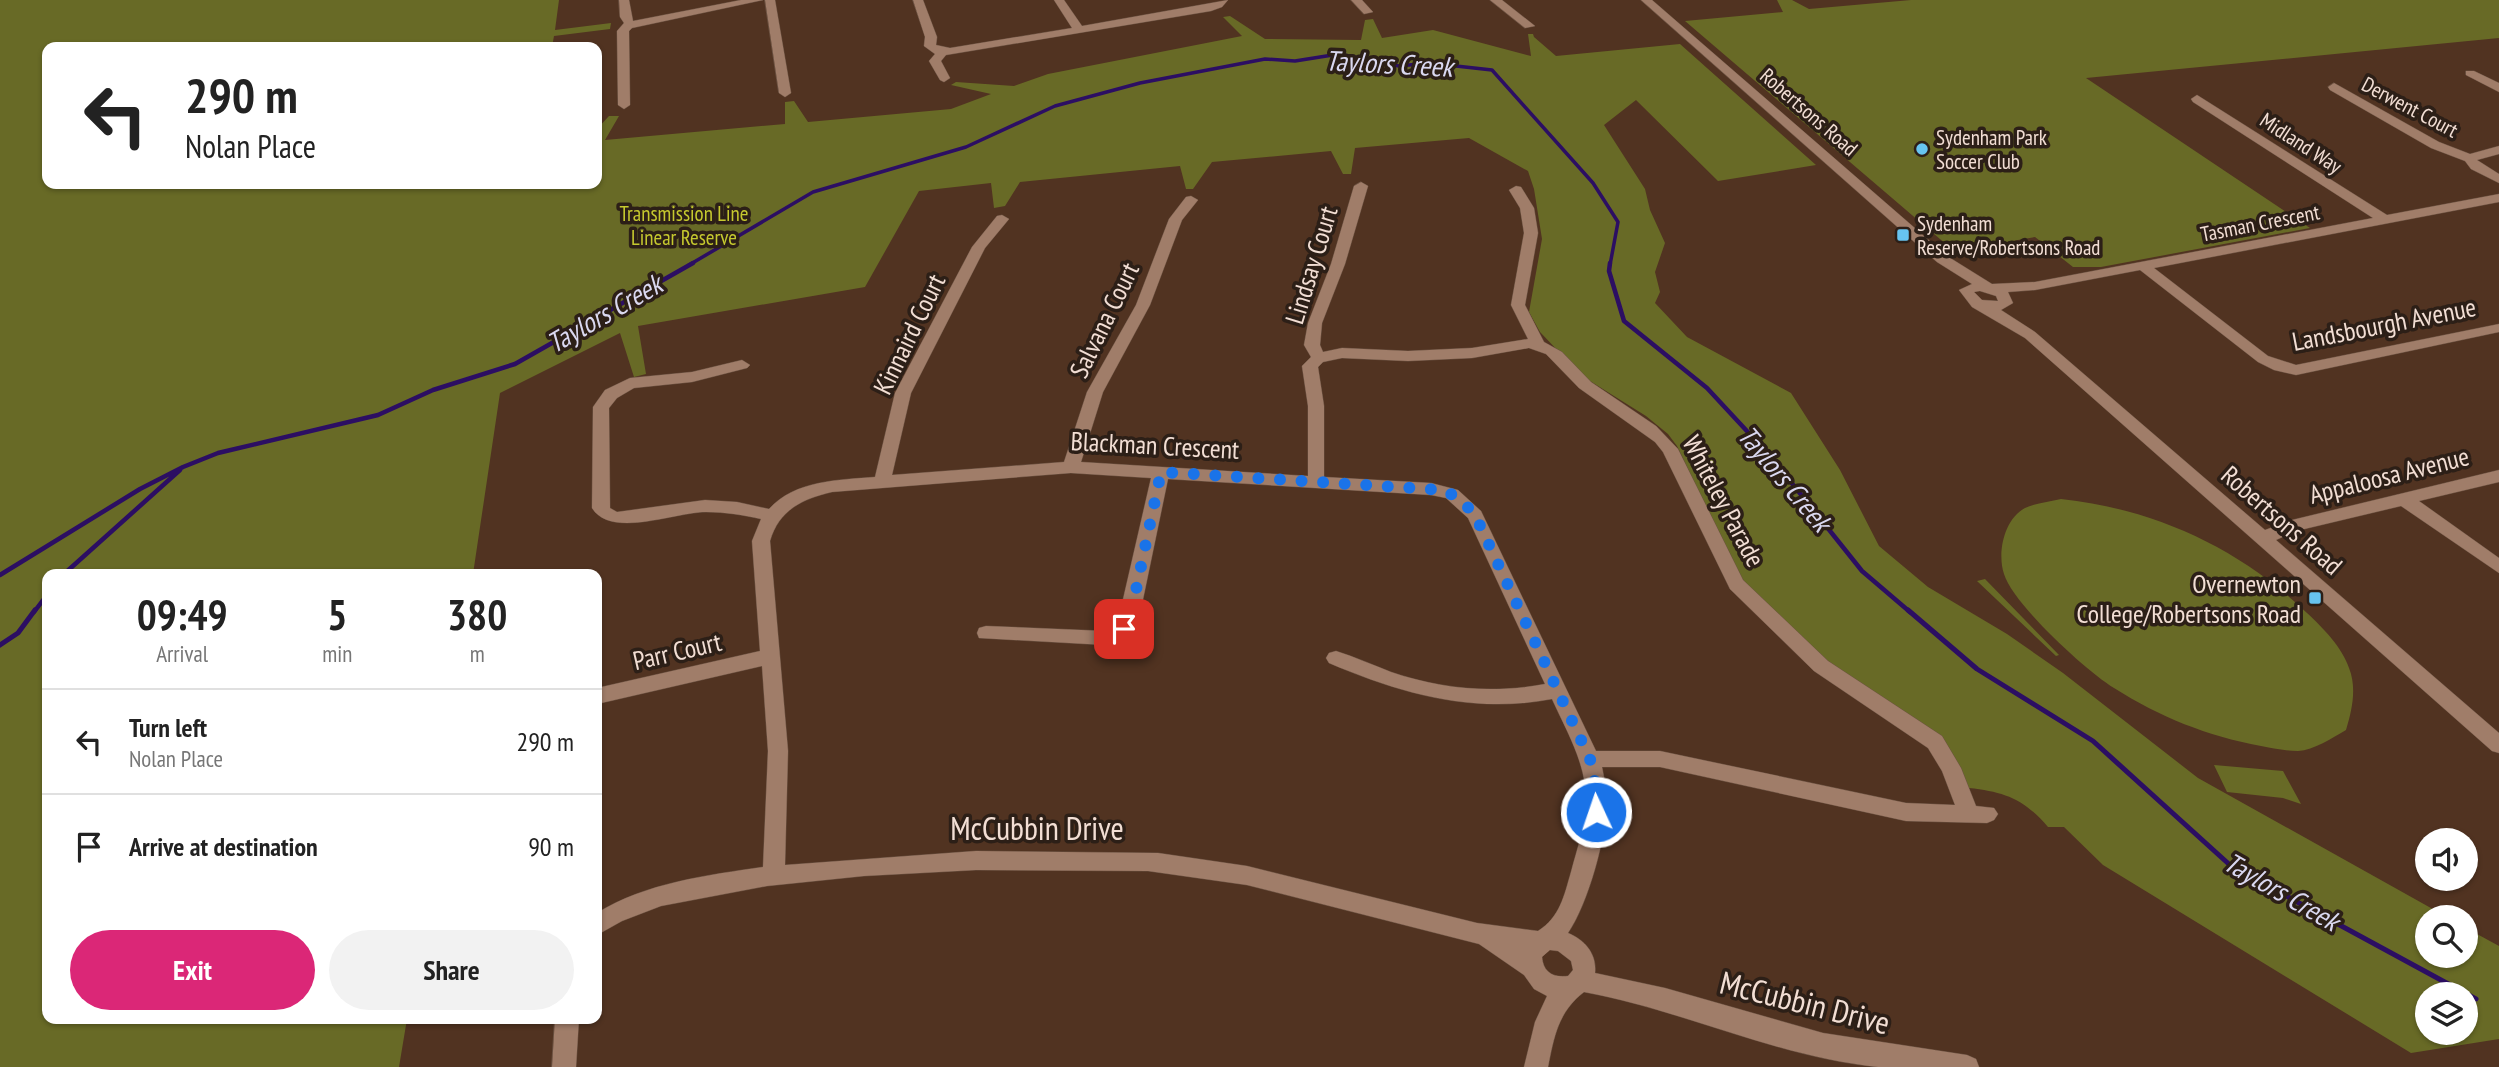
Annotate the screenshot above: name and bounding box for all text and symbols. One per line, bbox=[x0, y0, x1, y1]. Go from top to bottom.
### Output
water label: Taylors Creek bbox=[1324, 41, 1457, 85]
street label: Robertsons Road bbox=[1755, 62, 1863, 162]
text: 290 m bbox=[185, 63, 298, 127]
icon: left bbox=[70, 70, 161, 161]
street label: Derwent Court bbox=[2357, 70, 2463, 144]
street label: Midland Way bbox=[2255, 107, 2347, 180]
place label: Sydenham Park Soccer Club bbox=[1936, 124, 2047, 175]
text: Nolan Place bbox=[185, 125, 316, 167]
marker: Sydenham Park Soccer Club bbox=[1914, 141, 1930, 157]
street label: Tasman Crescent bbox=[2198, 198, 2322, 248]
park label: Transmission Line Linear Reserve bbox=[620, 200, 748, 251]
street label: Lindsay Court bbox=[1277, 202, 1345, 328]
place label: Sydenham Reserve/Robertsons Road bbox=[1917, 210, 2100, 261]
marker: Sydenham Reserve/Robertsons Road bbox=[1895, 227, 1911, 243]
street label: Salvana Court bbox=[1062, 257, 1146, 383]
water label: Taylors Creek bbox=[540, 264, 671, 361]
street label: Kinnaird Court bbox=[866, 268, 952, 400]
street label: Landsbourgh Avenue bbox=[2289, 290, 2479, 358]
water label: Taylors Creek bbox=[1730, 417, 1842, 541]
street label: Blackman Crescent bbox=[1070, 424, 1240, 466]
street label: Whiteley Parade bbox=[1676, 430, 1772, 572]
street label: Appaloosa Avenue bbox=[2306, 439, 2472, 511]
street label: Robertsons Road bbox=[2215, 458, 2349, 582]
place label: Overnewton College/Robertsons Road bbox=[2077, 567, 2301, 630]
text: 09:49 bbox=[137, 587, 228, 642]
text: 5 bbox=[327, 587, 347, 642]
text: 380 bbox=[447, 587, 507, 642]
marker: Overnewton College/Robertsons Road bbox=[2307, 590, 2323, 606]
pin bbox=[1094, 599, 1154, 659]
icon: arrive bbox=[1105, 610, 1143, 648]
street label: Parr Court bbox=[630, 625, 724, 677]
text: Arrival bbox=[156, 639, 208, 668]
text: min bbox=[322, 639, 352, 668]
text: m bbox=[470, 639, 485, 668]
text: Turn left bbox=[129, 711, 207, 744]
icon: left bbox=[70, 723, 108, 761]
text: 290 m bbox=[516, 725, 574, 758]
text: Nolan Place bbox=[129, 744, 223, 773]
position arrow bbox=[1559, 775, 1633, 849]
street label: McCubbin Drive bbox=[950, 807, 1124, 849]
icon: arrive bbox=[70, 828, 108, 866]
map controls bbox=[2415, 828, 2478, 1045]
button: sound bbox=[2415, 828, 2478, 891]
text: Arrive at destination bbox=[129, 830, 318, 863]
text: 90 m bbox=[528, 830, 574, 863]
water label: Taylors Creek bbox=[2218, 843, 2349, 940]
button: search bbox=[2415, 905, 2478, 968]
button: Exit bbox=[70, 930, 315, 1010]
button: Share bbox=[329, 930, 574, 1010]
street label: McCubbin Drive bbox=[1716, 961, 1894, 1043]
button: layers bbox=[2415, 982, 2478, 1045]

